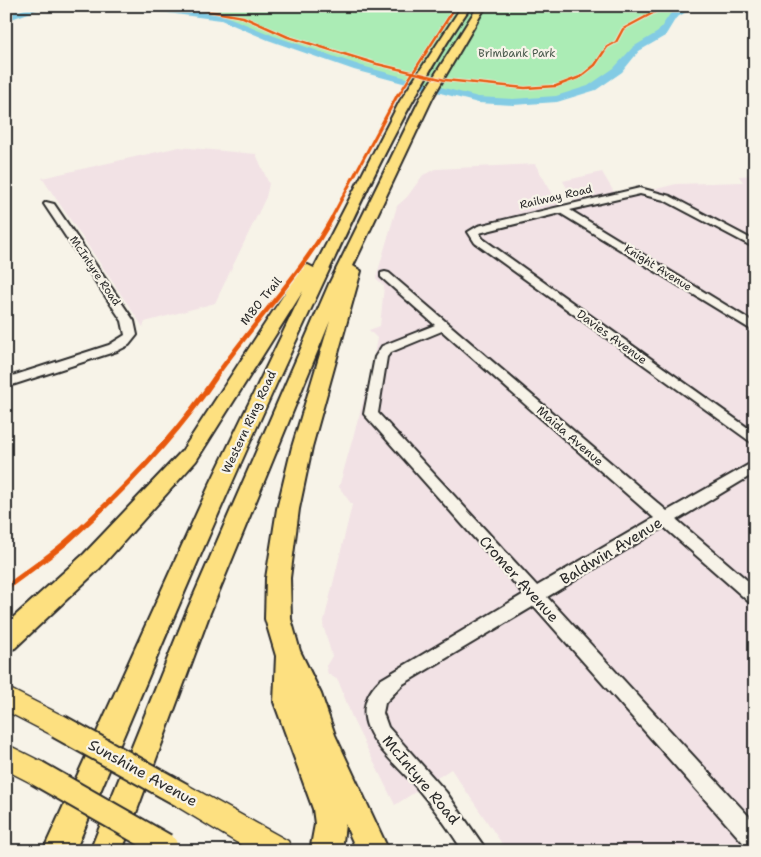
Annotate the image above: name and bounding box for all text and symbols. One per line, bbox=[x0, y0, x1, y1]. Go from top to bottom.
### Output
park label: Brimbank Park bbox=[478, 46, 556, 61]
street label: Railway Road bbox=[518, 181, 594, 213]
street label: McIntyre Road bbox=[66, 233, 124, 309]
street label: Knight Avenue bbox=[621, 241, 695, 295]
street label: M80 Trail bbox=[237, 273, 286, 328]
street label: Davies Avenue bbox=[574, 306, 651, 368]
street label: Western Ring Road bbox=[218, 368, 280, 476]
street label: Maida Avenue bbox=[533, 403, 607, 470]
street label: Baldwin Avenue bbox=[556, 513, 666, 589]
street label: Cromer Avenue bbox=[475, 531, 563, 627]
street label: McIntyre Road bbox=[378, 731, 465, 829]
street label: Sunshine Avenue bbox=[85, 735, 201, 811]

